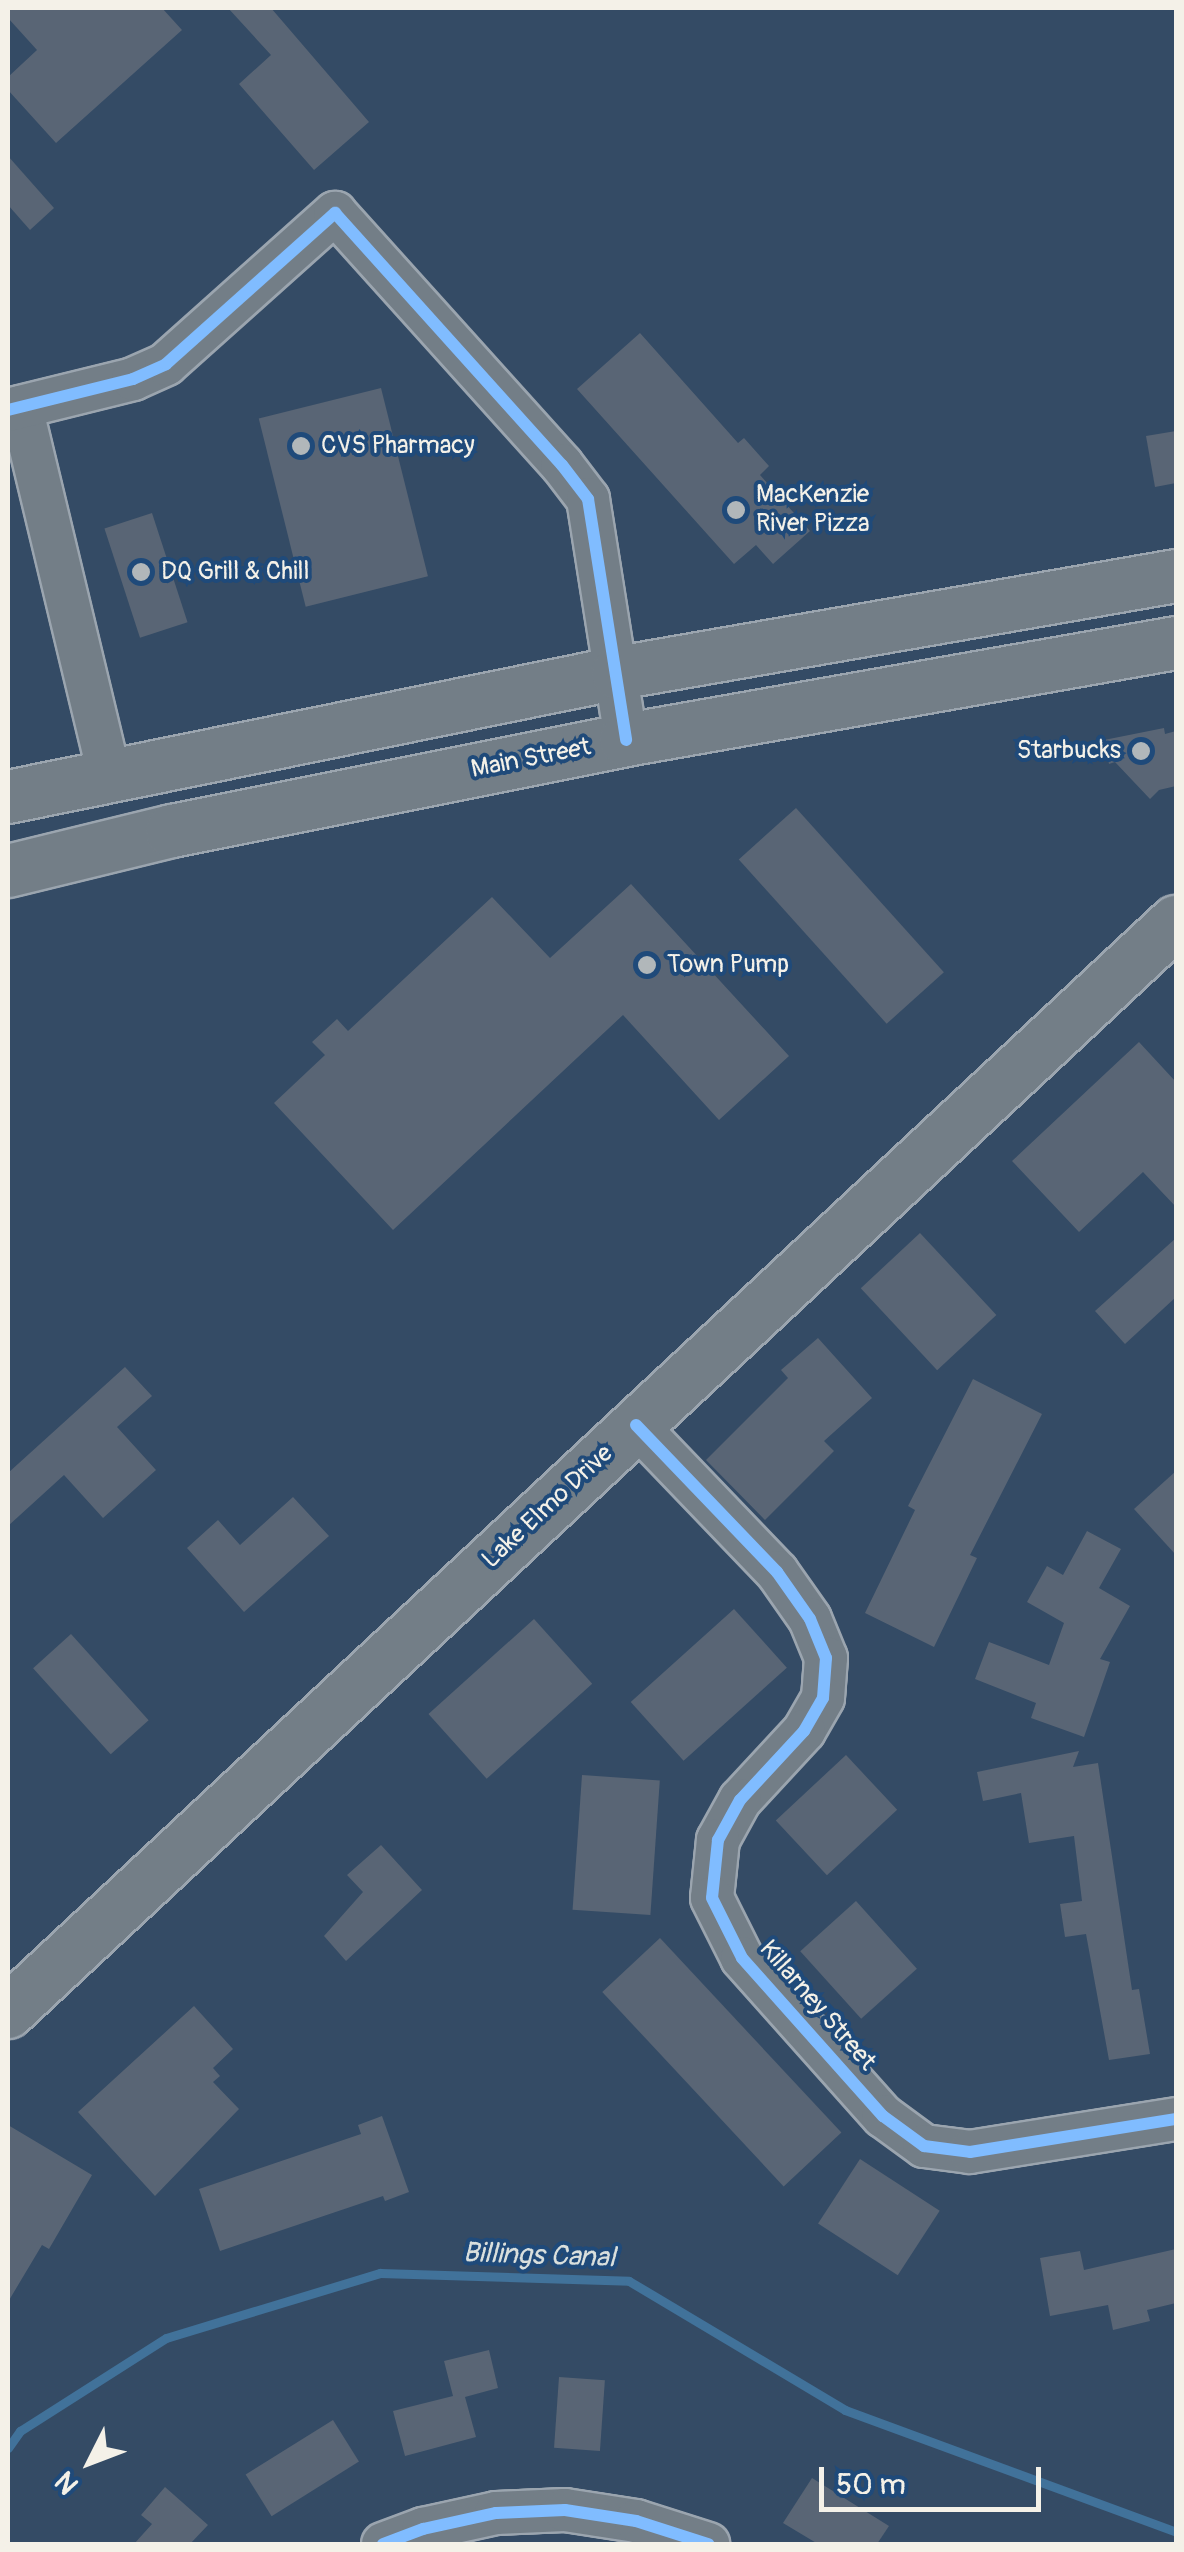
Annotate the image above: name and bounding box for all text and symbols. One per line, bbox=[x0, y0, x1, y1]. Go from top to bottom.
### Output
place label: CVS Pharmacy bbox=[321, 431, 475, 461]
marker: CVS Pharmacy bbox=[290, 435, 312, 457]
place label: MacKenzie River Pizza bbox=[756, 481, 870, 540]
marker: MacKenzie River Pizza bbox=[725, 499, 747, 521]
place label: DQ Grill & Chill bbox=[161, 557, 309, 587]
marker: DQ Grill & Chill bbox=[130, 561, 152, 583]
street label: Main Street bbox=[469, 733, 593, 785]
place label: Starbucks bbox=[1017, 736, 1121, 766]
marker: Starbucks bbox=[1130, 740, 1152, 762]
place label: Town Pump bbox=[667, 950, 789, 980]
marker: Town Pump bbox=[636, 954, 658, 976]
street label: Lake Elmo Drive bbox=[477, 1439, 619, 1575]
street label: Killarney Street bbox=[752, 1935, 882, 2077]
water label: Billings Canal bbox=[462, 2237, 616, 2275]
north arrow bbox=[40, 2412, 140, 2512]
scale bar bbox=[824, 2447, 1046, 2509]
text: N bbox=[48, 2464, 87, 2501]
text: 50 m bbox=[836, 2466, 906, 2503]

